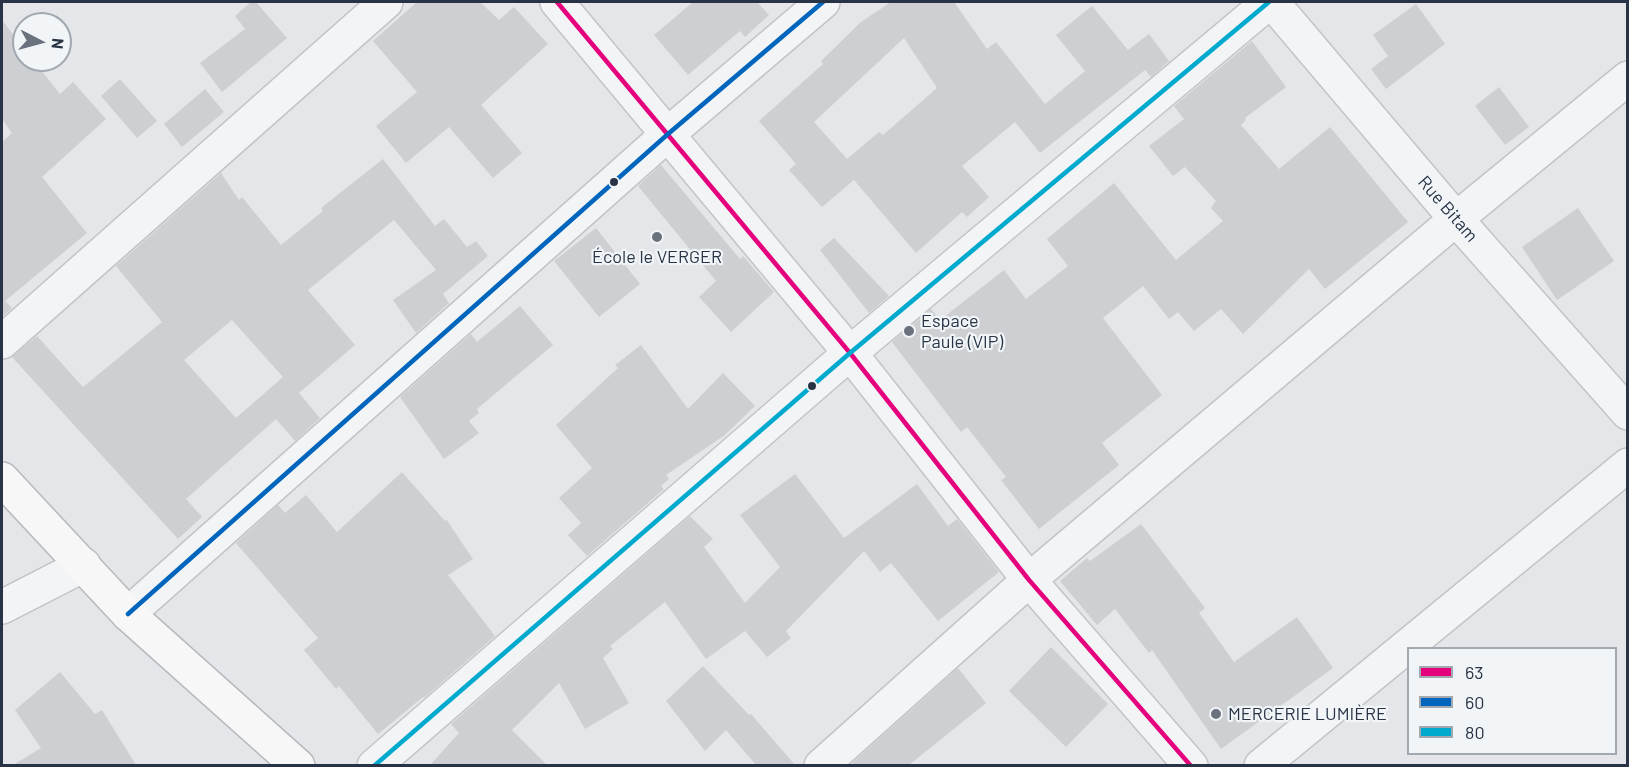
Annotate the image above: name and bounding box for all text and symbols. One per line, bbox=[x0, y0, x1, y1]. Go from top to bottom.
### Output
north arrow bbox=[12, 12, 72, 72]
text: N bbox=[48, 37, 68, 50]
street label: Rue Bitam bbox=[1413, 172, 1483, 246]
unlabelled marker bbox=[608, 176, 620, 188]
marker: École le VERGER bbox=[650, 230, 664, 244]
place label: École le VERGER bbox=[592, 246, 722, 268]
place label: Espace Paule (VIP) bbox=[921, 310, 1003, 352]
marker: Espace Paule (VIP) bbox=[902, 324, 916, 338]
unlabelled marker bbox=[806, 380, 818, 392]
legend bbox=[1407, 647, 1617, 755]
text: 63 bbox=[1465, 661, 1484, 683]
text: 60 bbox=[1465, 691, 1484, 713]
place label: MERCERIE LUMIÈRE bbox=[1228, 703, 1387, 725]
marker: MERCERIE LUMIÈRE bbox=[1209, 707, 1223, 721]
text: 80 bbox=[1465, 721, 1485, 743]

